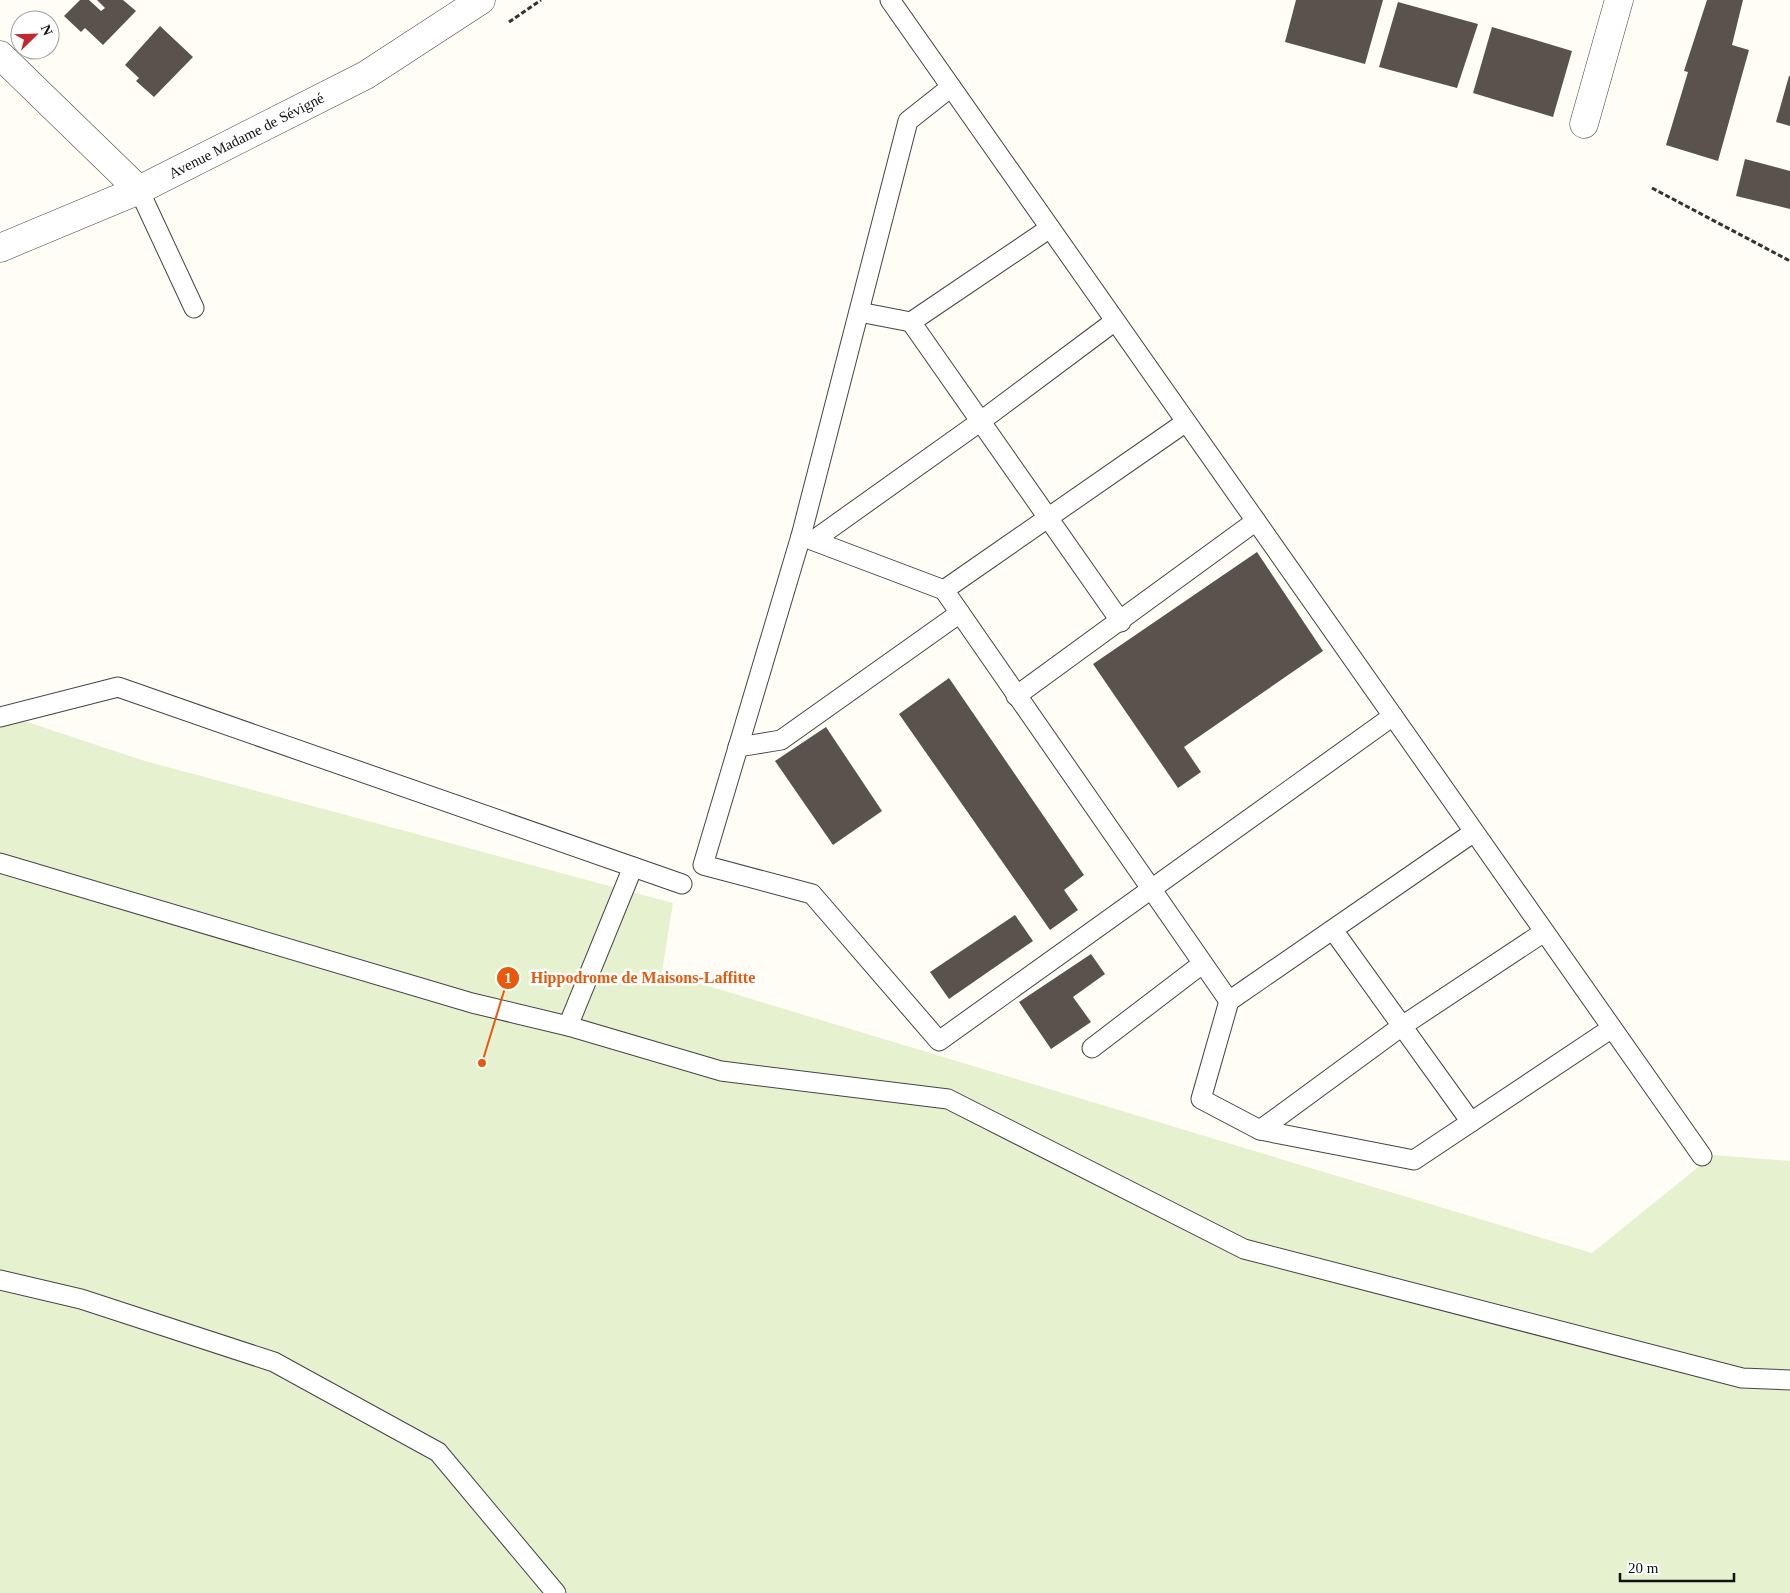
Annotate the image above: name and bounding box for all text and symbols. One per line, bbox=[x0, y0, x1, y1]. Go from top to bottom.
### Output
north arrow bbox=[10, 10, 60, 60]
text: N bbox=[38, 23, 55, 38]
street label: Avenue Madame de Sévigné bbox=[166, 89, 327, 182]
callout: Hippodrome de Maisons-Laffitte bbox=[495, 962, 765, 993]
text: Hippodrome de Maisons-Laffitte bbox=[531, 969, 755, 987]
text: 1 bbox=[504, 970, 512, 986]
scale bar bbox=[1620, 1550, 1734, 1582]
text: 20 m bbox=[1628, 1560, 1659, 1576]

